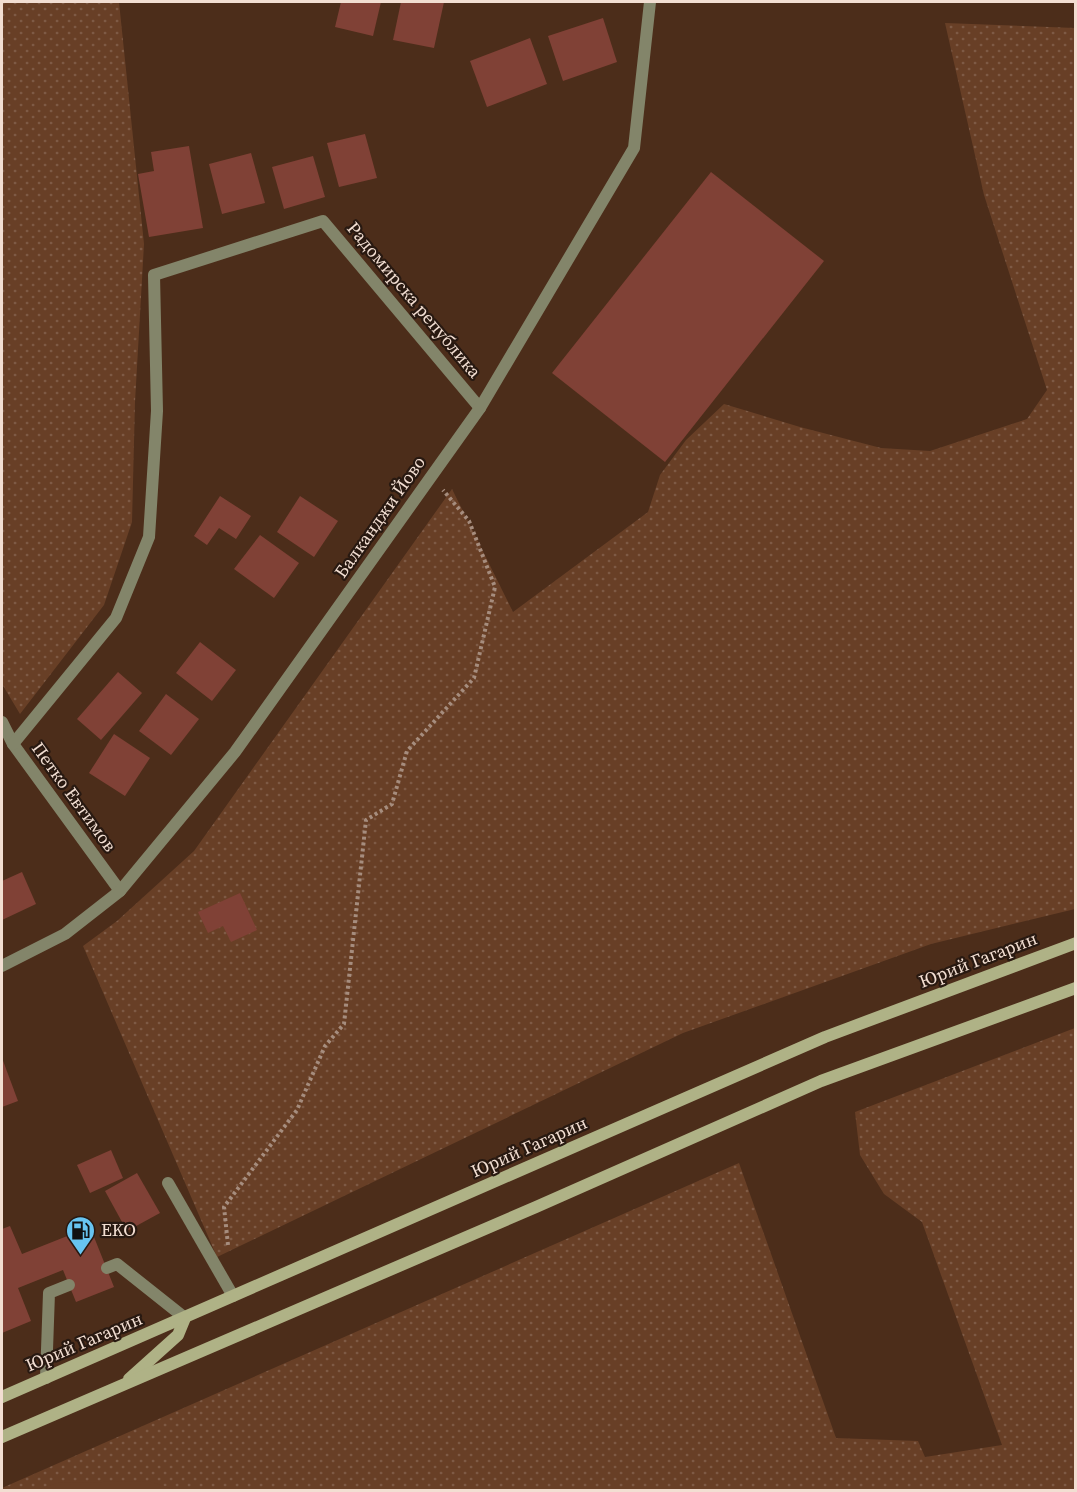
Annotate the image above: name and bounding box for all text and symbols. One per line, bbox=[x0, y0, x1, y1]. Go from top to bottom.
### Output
street label: Радомирска република bbox=[341, 216, 488, 384]
street label: Балканджи Йово bbox=[328, 451, 431, 583]
street label: Петко Евтимов bbox=[26, 737, 123, 856]
street label: Юрий Гагарин bbox=[915, 926, 1040, 994]
street label: Юрий Гагарин bbox=[467, 1110, 591, 1183]
fuel station icon: EKO bbox=[64, 1214, 96, 1256]
place label: EKO bbox=[101, 1217, 136, 1242]
street label: Юрий Гагарин bbox=[22, 1306, 146, 1377]

